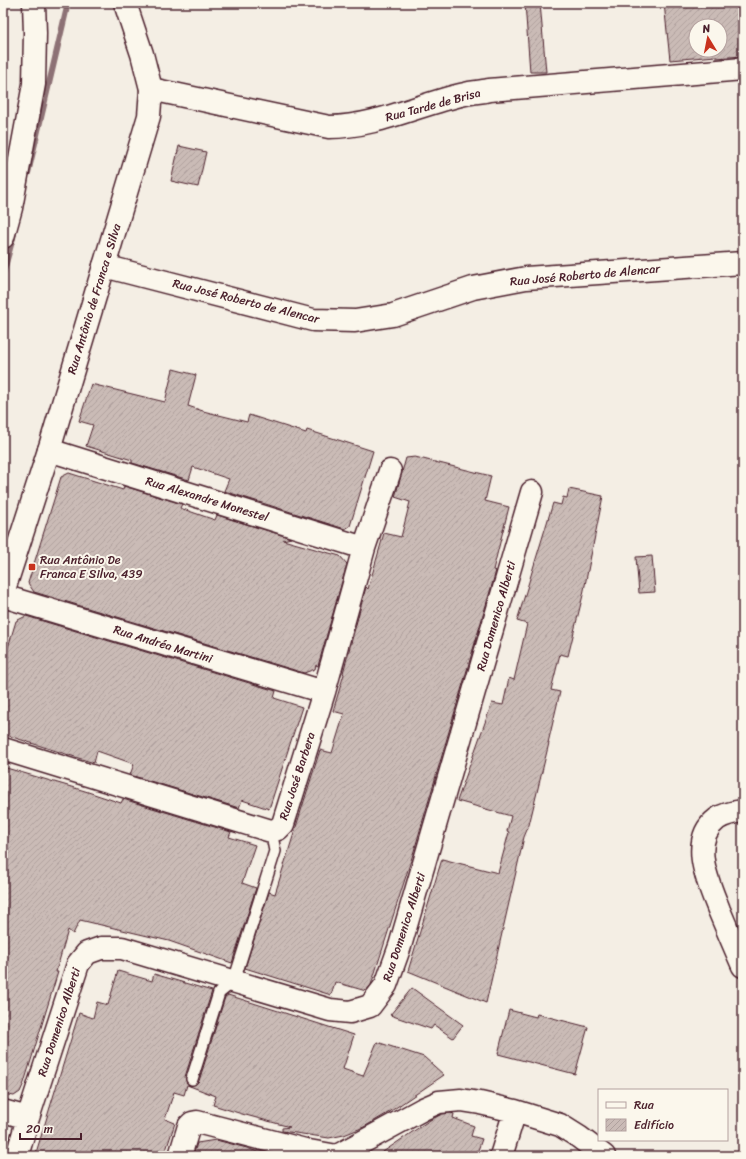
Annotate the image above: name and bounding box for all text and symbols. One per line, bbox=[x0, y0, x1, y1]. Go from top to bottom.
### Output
north arrow bbox=[688, 18, 728, 58]
text: N bbox=[700, 19, 712, 39]
street label: Rua Tarde de Brisa bbox=[383, 82, 483, 128]
street label: Rua Antônio de Franca e Silva bbox=[61, 220, 128, 377]
street label: Rua José Roberto de Alencar bbox=[509, 257, 662, 293]
street label: Rua José Roberto de Alencar bbox=[170, 272, 323, 330]
street label: Rua Alexandre Monestel bbox=[143, 470, 272, 528]
place label: Rua Antônio De Franca E Silva, 439 bbox=[40, 549, 143, 585]
street label: Rua Domenico Alberti bbox=[470, 558, 522, 674]
marker: Rua Antônio De Franca E Silva, 439 bbox=[27, 562, 37, 572]
street label: Rua Andréa Martini bbox=[111, 618, 216, 670]
street label: Rua José Barbera bbox=[272, 729, 322, 823]
street label: Rua Domenico Alberti bbox=[376, 869, 432, 984]
street label: Rua Domenico Alberti bbox=[31, 964, 87, 1079]
legend bbox=[598, 1089, 728, 1141]
text: Rua bbox=[634, 1094, 655, 1116]
text: Edifício bbox=[634, 1114, 674, 1136]
scale bar bbox=[20, 1115, 81, 1141]
text: 20 m bbox=[26, 1118, 53, 1140]

